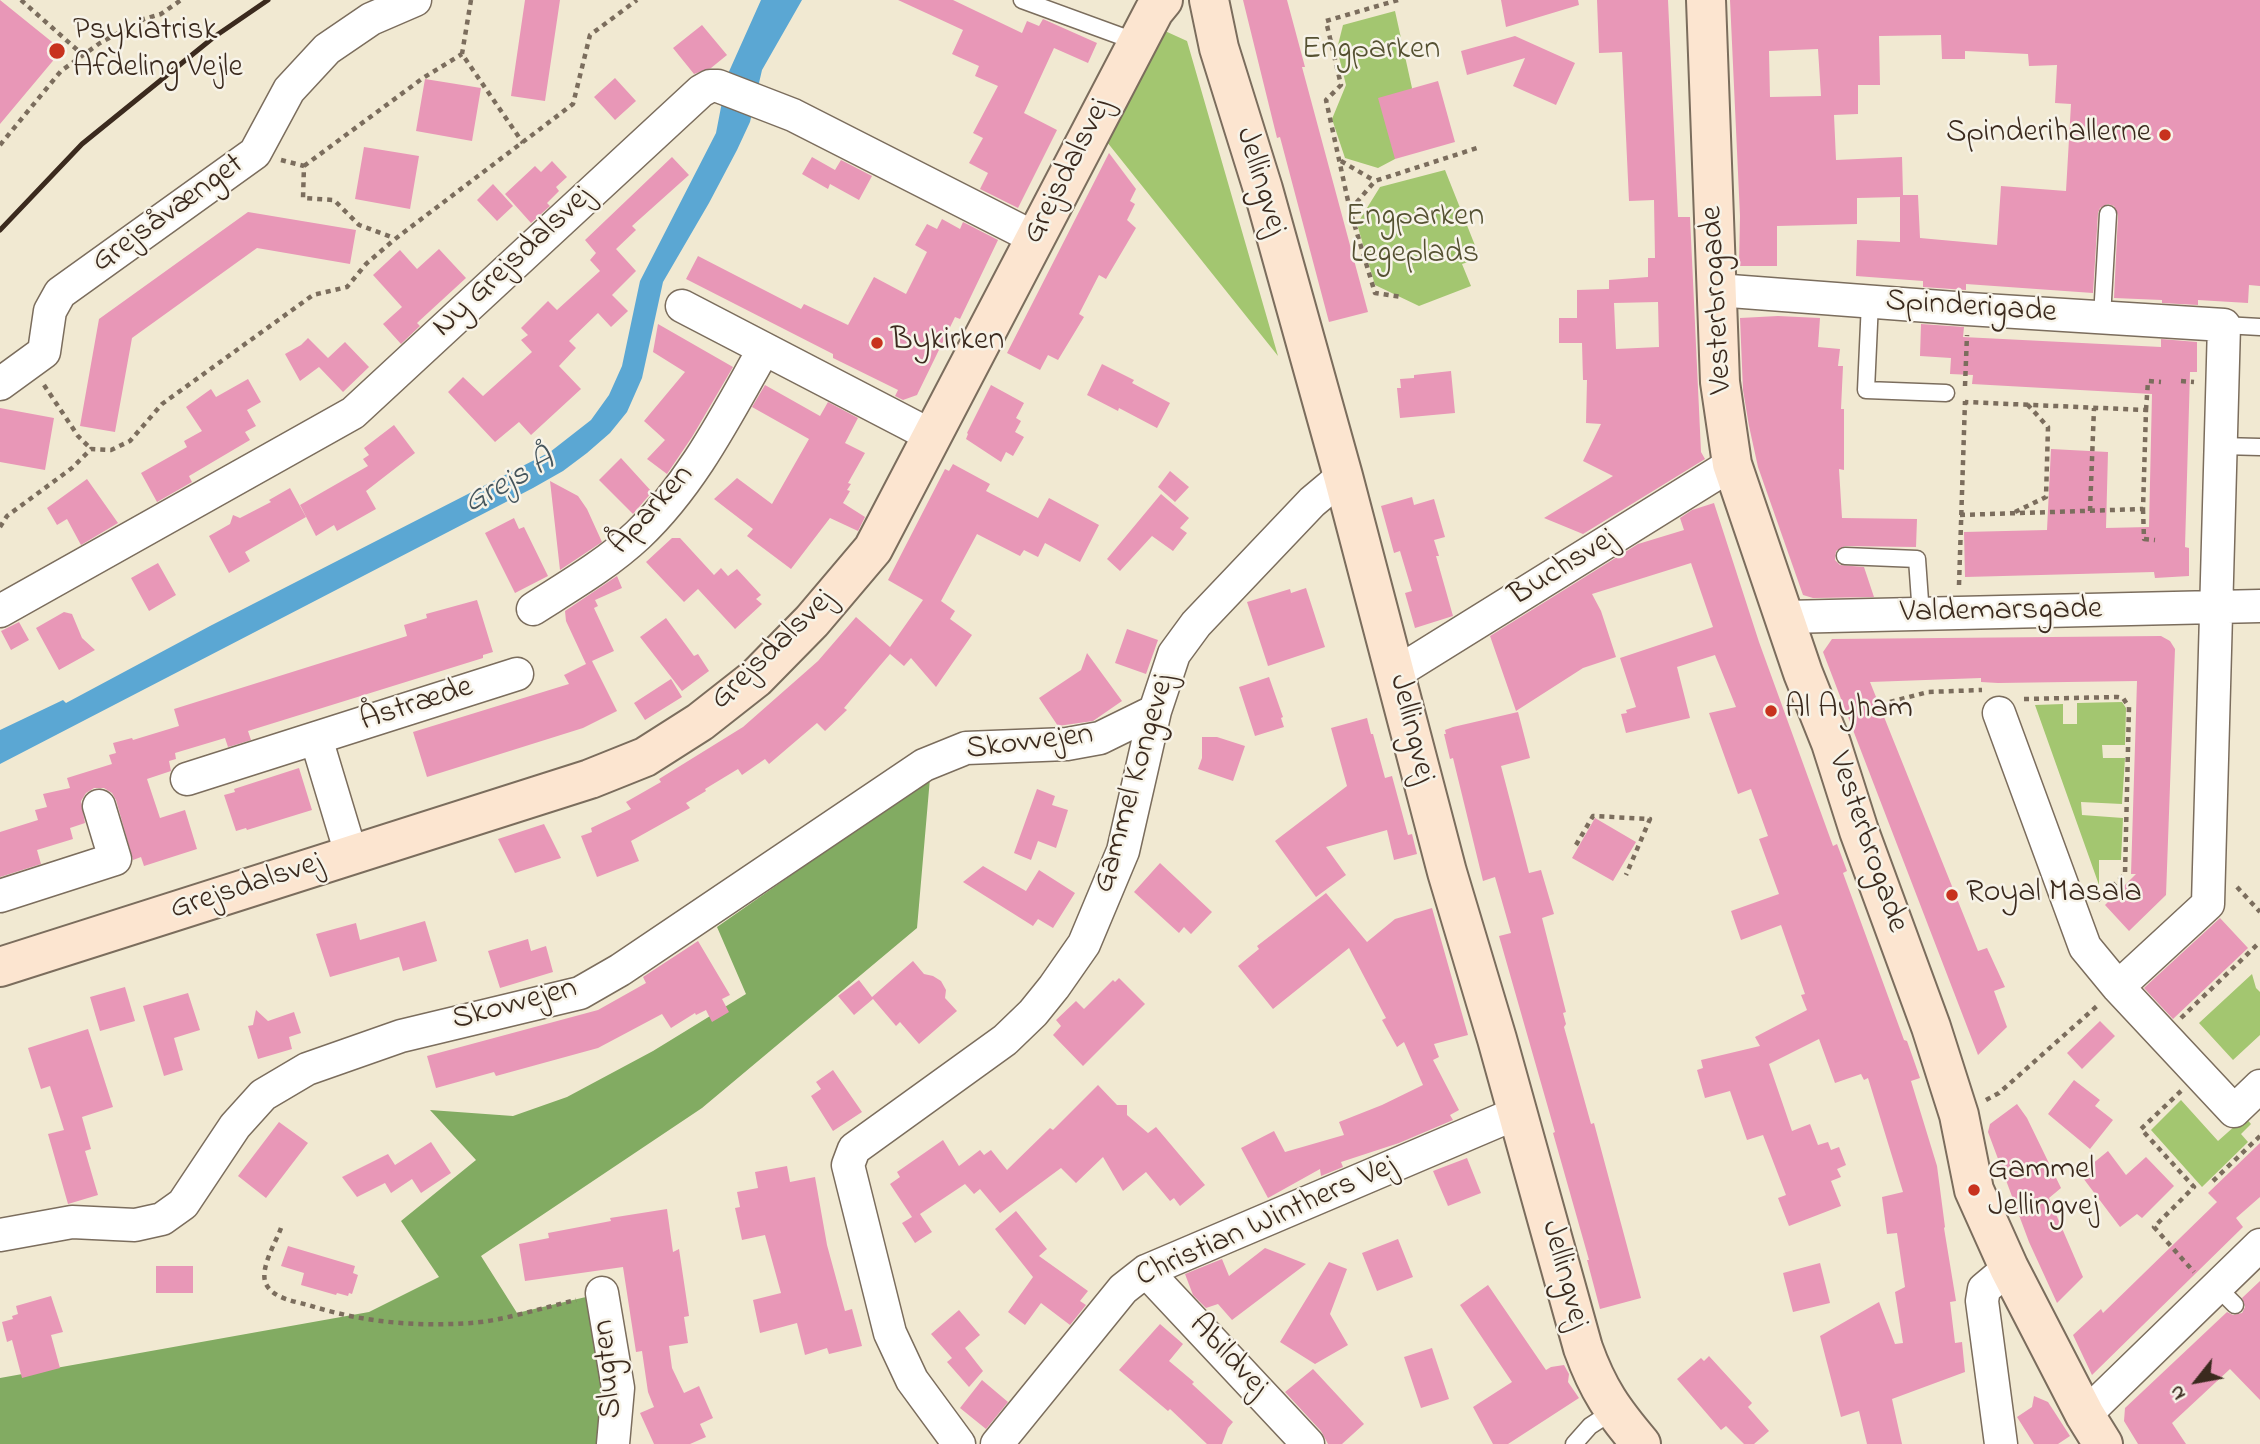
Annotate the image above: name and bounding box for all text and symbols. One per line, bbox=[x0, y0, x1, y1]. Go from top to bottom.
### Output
place label: Psykiatrisk Afdeling Vejle bbox=[73, 14, 243, 89]
park label: Engparken bbox=[1302, 33, 1440, 71]
marker: Psykiatrisk Afdeling Vejle bbox=[47, 41, 67, 61]
street label: Grejsdalsvej bbox=[1016, 93, 1122, 251]
place label: Spinderihallerne bbox=[1946, 116, 2151, 154]
street label: Jellingvej bbox=[1224, 123, 1294, 241]
marker: Spinderihallerne bbox=[2157, 127, 2173, 143]
street label: Grejsåvænget bbox=[85, 147, 253, 283]
street label: Ny Grejsdalsvej bbox=[426, 179, 602, 347]
park label: Engparken Legeplads bbox=[1346, 200, 1484, 275]
street label: Vesterbrogade bbox=[1695, 205, 1743, 395]
street label: Spinderigade bbox=[1884, 284, 2058, 334]
place label: Bykirken bbox=[891, 324, 1004, 362]
marker: Bykirken bbox=[869, 335, 885, 351]
water label: Grejs Å bbox=[458, 443, 562, 525]
street label: Åparken bbox=[602, 458, 704, 564]
street label: Buchsvej bbox=[1503, 521, 1625, 617]
street label: Grejsdalsvej bbox=[704, 582, 844, 720]
street label: Valdemarsgade bbox=[1900, 592, 2102, 634]
street label: Åstræde bbox=[356, 670, 478, 742]
street label: Gammel Kongevej bbox=[1086, 670, 1186, 898]
street label: Jellingvej bbox=[1378, 671, 1442, 787]
place label: Al Ayham bbox=[1785, 692, 1913, 730]
marker: Al Ayham bbox=[1763, 703, 1779, 719]
street label: Skovvejen bbox=[964, 717, 1096, 771]
street label: Vesterbrogade bbox=[1817, 748, 1915, 938]
street label: Grejsdalsvej bbox=[166, 845, 328, 931]
place label: Royal Masala bbox=[1966, 876, 2142, 914]
marker: Royal Masala bbox=[1944, 887, 1960, 903]
street label: Skovvejen bbox=[448, 971, 582, 1041]
street label: Christian Winthers Vej bbox=[1131, 1148, 1403, 1298]
place label: Gammel Jellingvej bbox=[1988, 1153, 2099, 1228]
marker: Gammel Jellingvej bbox=[1966, 1182, 1982, 1198]
street label: Jellingvej bbox=[1530, 1217, 1596, 1333]
street label: Abildvej bbox=[1179, 1307, 1275, 1407]
street label: Slugten bbox=[587, 1318, 633, 1420]
north arrow bbox=[2162, 1346, 2232, 1416]
text: N bbox=[2164, 1380, 2193, 1405]

